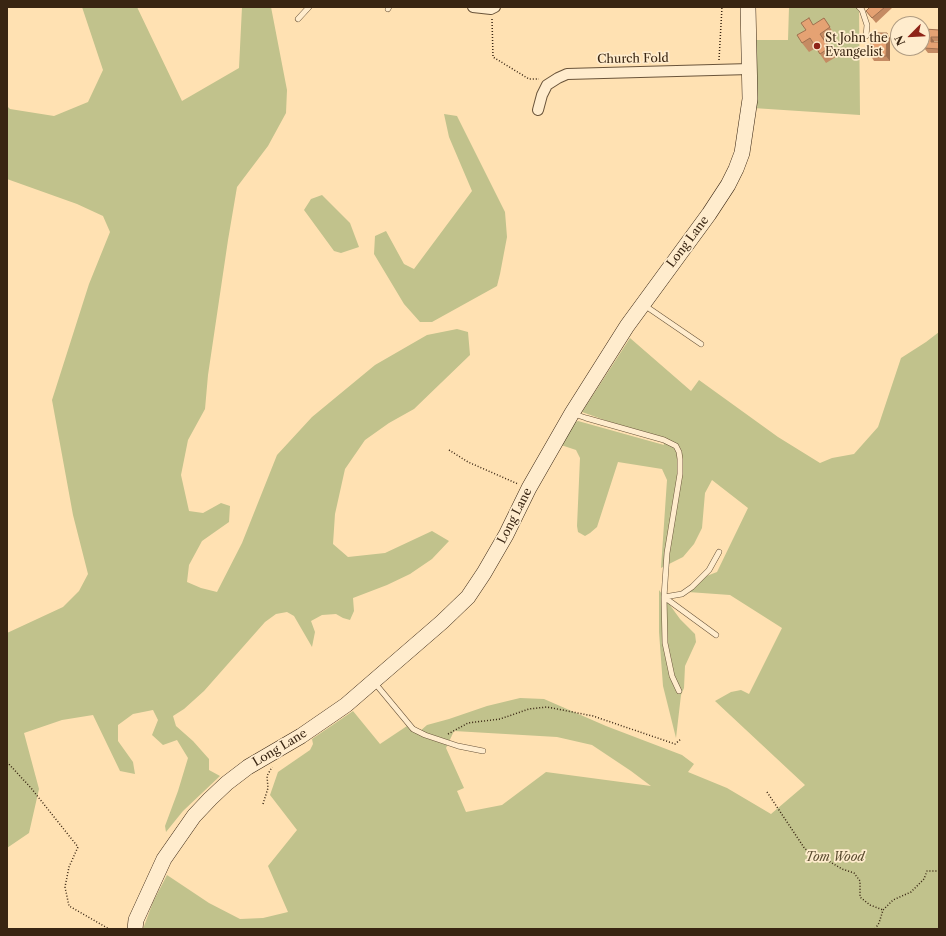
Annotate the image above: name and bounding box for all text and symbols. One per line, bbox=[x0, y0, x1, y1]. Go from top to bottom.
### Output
north arrow bbox=[890, 16, 930, 56]
place label: St John the Evangelist bbox=[825, 32, 888, 60]
text: N bbox=[892, 33, 908, 48]
marker: St John the Evangelist bbox=[812, 41, 822, 51]
street label: Church Fold bbox=[597, 51, 669, 67]
street label: Long Lane bbox=[664, 213, 712, 271]
street label: Long Lane bbox=[495, 486, 535, 546]
street label: Long Lane bbox=[250, 726, 310, 770]
park label: Tom Wood bbox=[806, 851, 864, 865]

